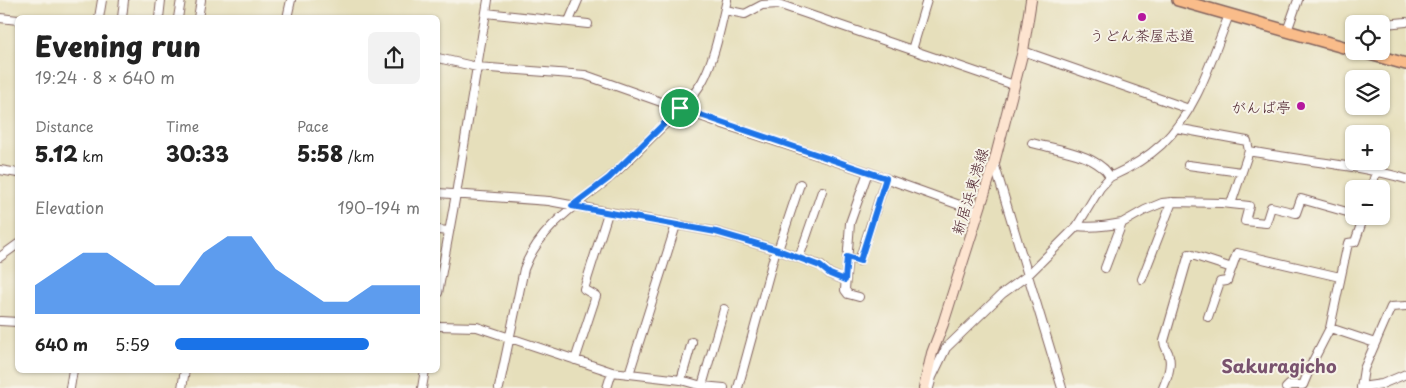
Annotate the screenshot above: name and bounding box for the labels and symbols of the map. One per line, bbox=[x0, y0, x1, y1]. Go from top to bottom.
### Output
marker: うどん茶屋志道 bbox=[1136, 11, 1148, 23]
place label: うどん茶屋志道 bbox=[1089, 23, 1195, 46]
pin bbox=[659, 87, 701, 129]
place label: がんば亭 bbox=[1231, 95, 1291, 118]
marker: がんば亭 bbox=[1295, 100, 1307, 112]
street label: 新居浜東港線 bbox=[945, 145, 993, 237]
district label: Sakuragicho bbox=[1221, 352, 1337, 379]

